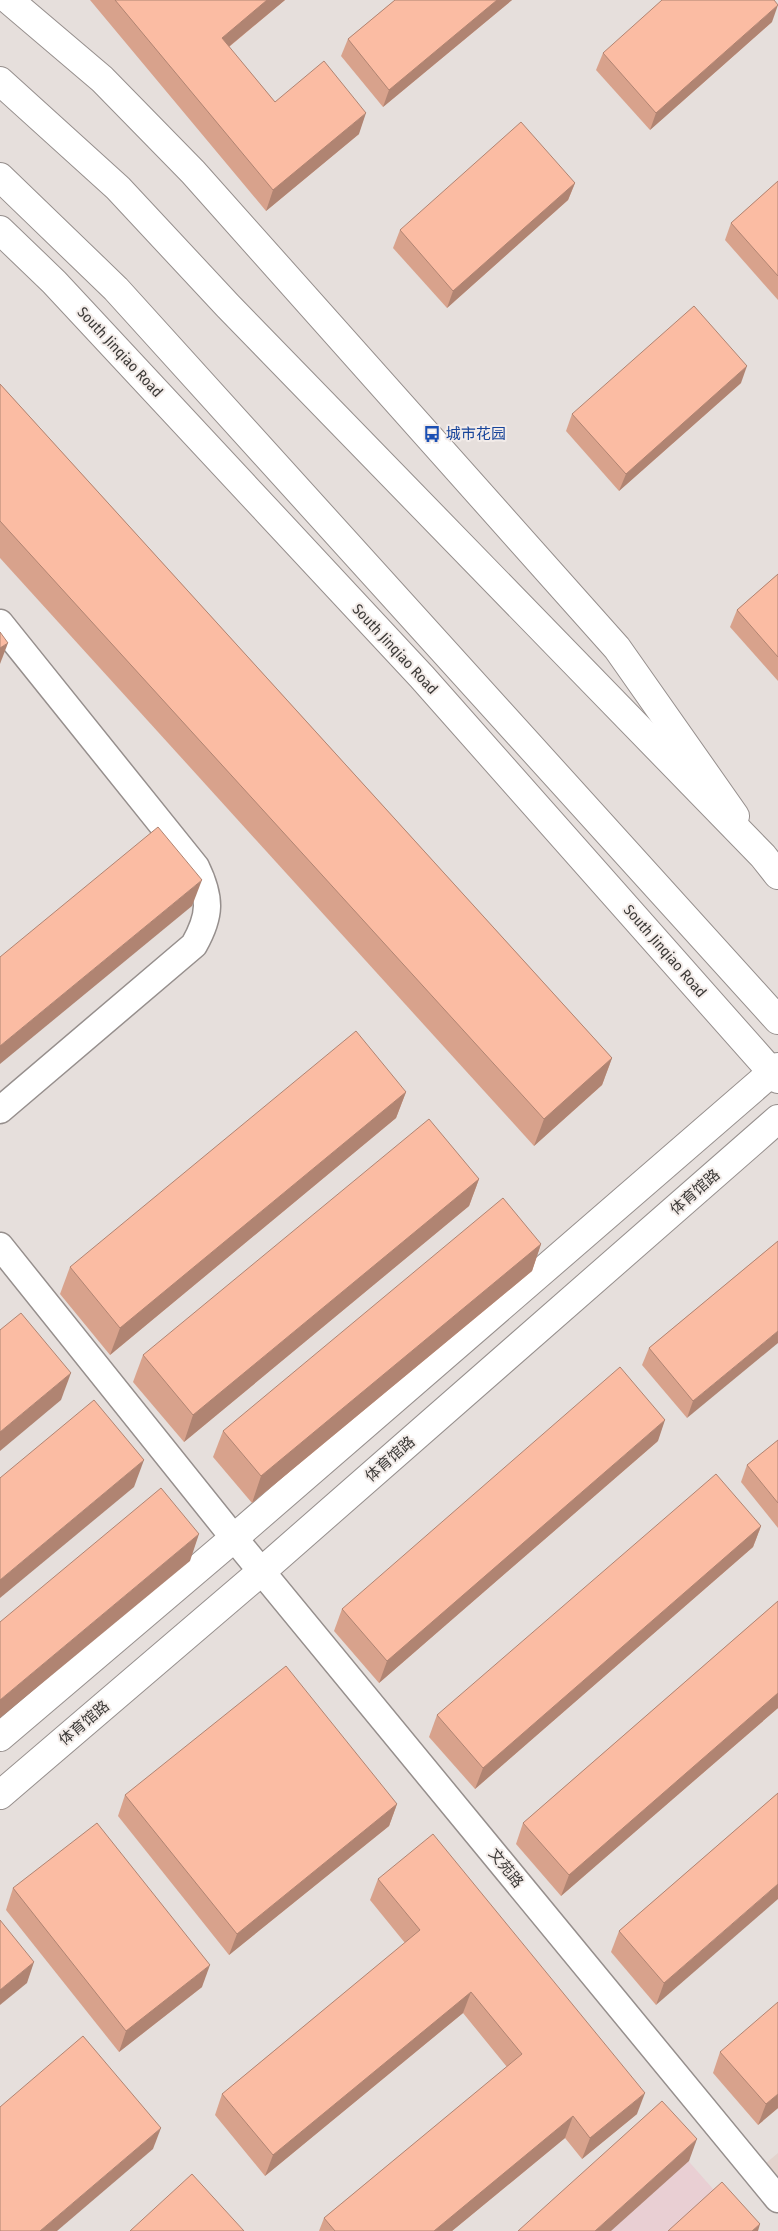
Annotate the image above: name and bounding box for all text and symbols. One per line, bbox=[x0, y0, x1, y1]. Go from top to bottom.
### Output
street label: South Jinqiao Road bbox=[74, 303, 166, 401]
bus stop icon: 城市花园 bbox=[422, 424, 442, 444]
place label: 城市花园 bbox=[446, 425, 506, 443]
street label: South Jinqiao Road bbox=[349, 600, 441, 698]
street label: South Jinqiao Road bbox=[620, 901, 710, 1001]
street label: 体育馆路 bbox=[666, 1166, 724, 1218]
street label: 体育馆路 bbox=[361, 1433, 419, 1485]
street label: 体育馆路 bbox=[55, 1697, 113, 1749]
street label: 文苑路 bbox=[485, 1845, 527, 1891]

